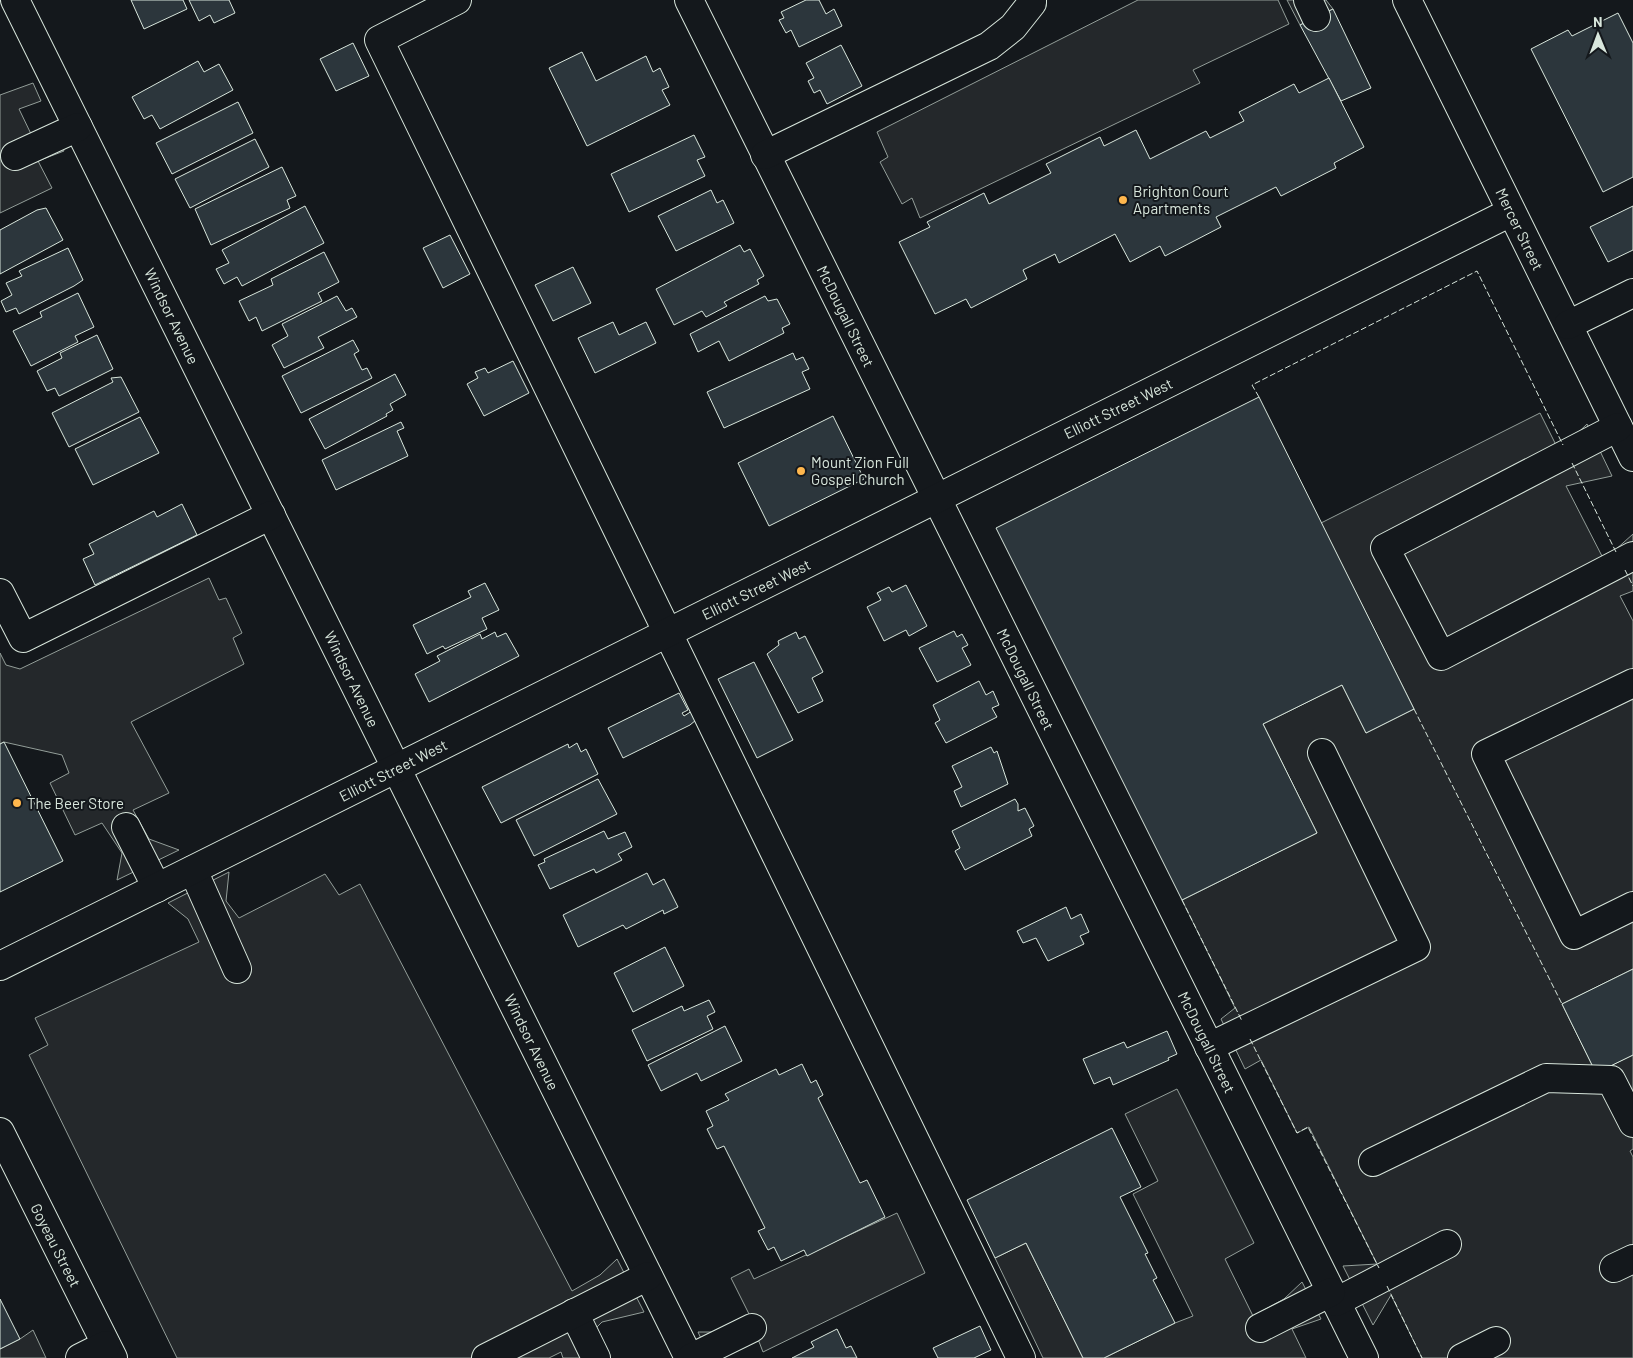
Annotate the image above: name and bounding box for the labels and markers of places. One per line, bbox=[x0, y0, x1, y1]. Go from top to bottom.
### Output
place label: Brighton Court Apartments bbox=[1133, 182, 1229, 217]
marker: Brighton Court Apartments bbox=[1117, 194, 1129, 206]
place label: Mount Zion Full Gospel Church bbox=[811, 453, 909, 488]
marker: Mount Zion Full Gospel Church bbox=[795, 465, 807, 477]
place label: The Beer Store bbox=[27, 794, 124, 812]
marker: The Beer Store bbox=[11, 797, 23, 809]

